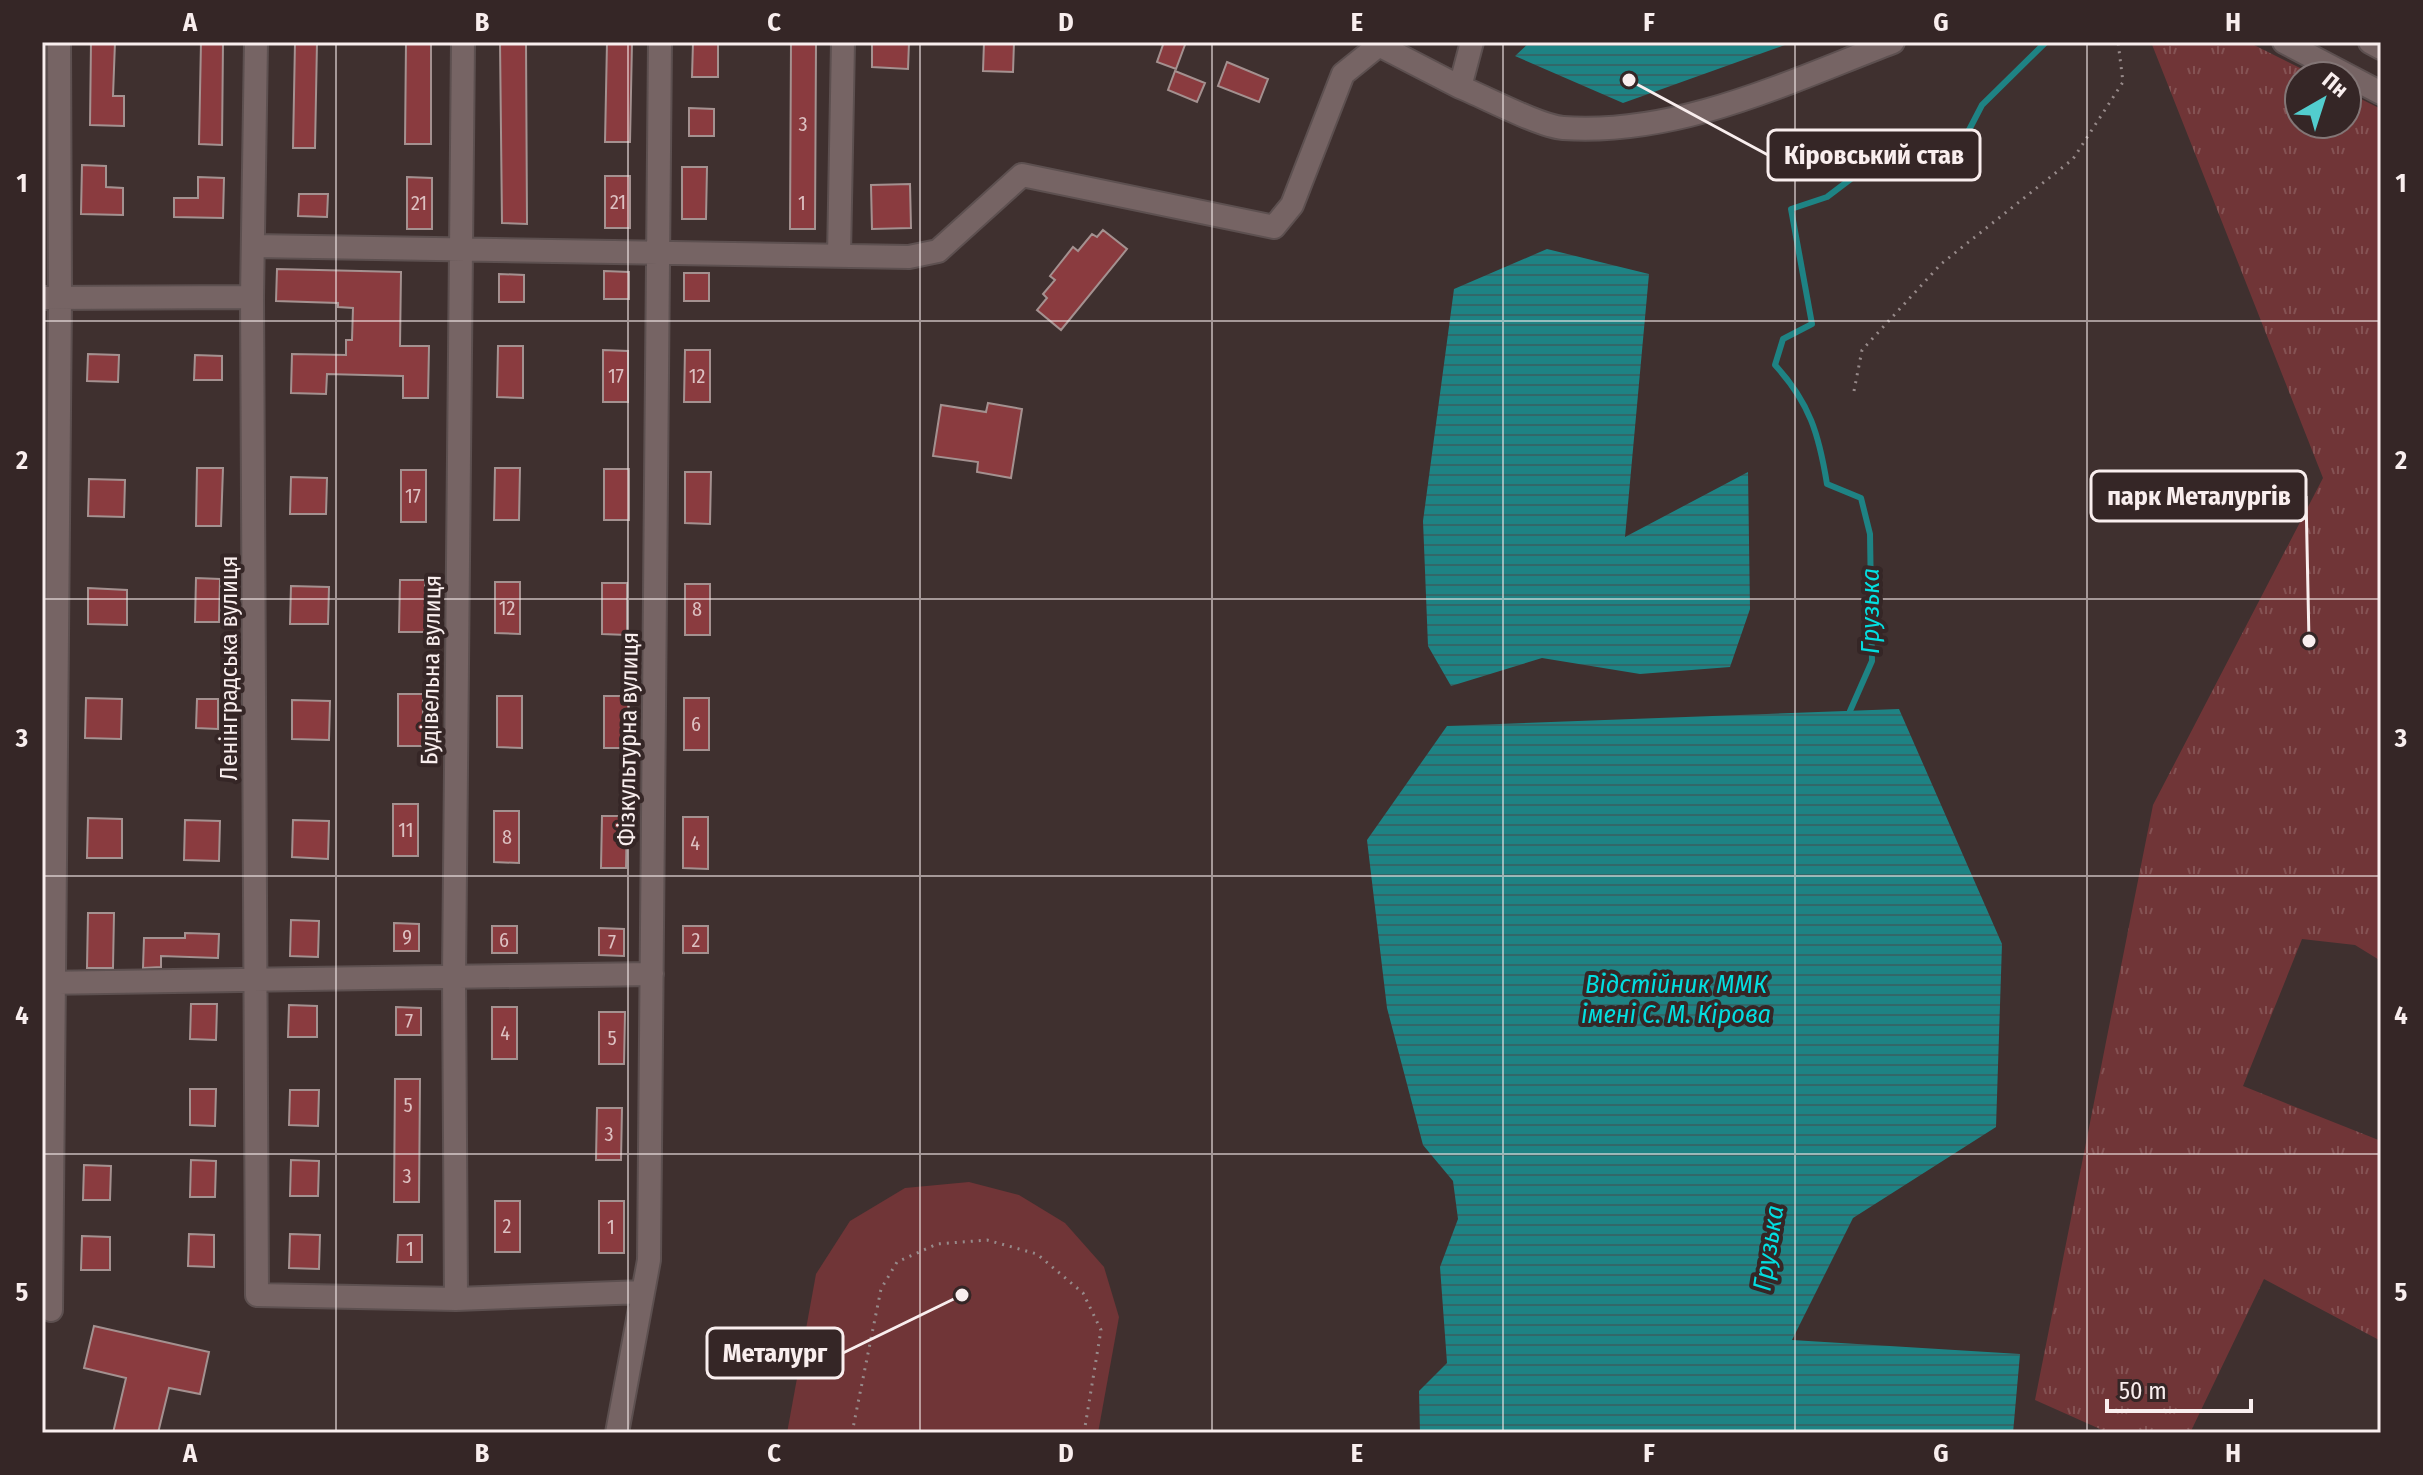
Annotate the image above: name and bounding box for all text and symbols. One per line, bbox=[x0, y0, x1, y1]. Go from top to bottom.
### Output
text: A bbox=[182, 7, 198, 38]
text: B bbox=[475, 7, 490, 38]
text: C bbox=[767, 7, 781, 38]
text: D bbox=[1058, 7, 1074, 38]
text: E bbox=[1351, 7, 1363, 38]
text: F bbox=[1643, 7, 1655, 38]
text: G bbox=[1933, 7, 1949, 38]
text: H bbox=[2225, 7, 2241, 38]
north arrow bbox=[2283, 60, 2363, 140]
text: Пн bbox=[2317, 67, 2353, 103]
house number: 3 bbox=[798, 112, 808, 136]
callout: Кіровський став bbox=[1768, 130, 1980, 180]
text: Кіровський став bbox=[1784, 140, 1964, 171]
text: 1 bbox=[17, 168, 28, 199]
text: 1 bbox=[2396, 168, 2407, 199]
house number: 21 bbox=[610, 190, 626, 214]
house number: 21 bbox=[411, 191, 427, 215]
house number: 1 bbox=[798, 191, 806, 215]
house number: 17 bbox=[608, 364, 624, 388]
house number: 12 bbox=[689, 364, 705, 388]
text: 2 bbox=[15, 445, 28, 476]
text: 2 bbox=[2394, 445, 2407, 476]
callout: парк Металургів bbox=[2091, 471, 2306, 521]
text: парк Металургів bbox=[2107, 481, 2291, 512]
house number: 17 bbox=[405, 484, 421, 508]
street label: Ленінградська вулиця bbox=[215, 556, 243, 780]
water label: Грузька bbox=[1855, 568, 1886, 654]
street label: Будівельна вулиця bbox=[415, 575, 447, 765]
house number: 12 bbox=[499, 596, 515, 620]
house number: 8 bbox=[692, 597, 702, 621]
street label: Фiзкультурна вулиця bbox=[612, 632, 644, 846]
house number: 6 bbox=[691, 712, 701, 736]
text: 3 bbox=[15, 723, 28, 754]
text: 3 bbox=[2394, 723, 2407, 754]
house number: 11 bbox=[398, 818, 414, 842]
house number: 8 bbox=[502, 825, 512, 849]
house number: 4 bbox=[690, 831, 700, 855]
house number: 9 bbox=[402, 925, 412, 949]
house number: 6 bbox=[499, 928, 509, 952]
house number: 2 bbox=[692, 928, 701, 952]
house number: 7 bbox=[608, 930, 616, 954]
water label: Відстійник ММК імені С. М. Кірова bbox=[1581, 969, 1771, 1030]
text: 4 bbox=[15, 1000, 29, 1031]
text: 4 bbox=[2394, 1000, 2408, 1031]
house number: 7 bbox=[405, 1009, 413, 1033]
house number: 4 bbox=[500, 1021, 510, 1045]
house number: 5 bbox=[607, 1026, 617, 1050]
house number: 5 bbox=[403, 1093, 413, 1117]
house number: 3 bbox=[604, 1122, 614, 1146]
house number: 3 bbox=[402, 1164, 412, 1188]
water label: Грузька bbox=[1746, 1203, 1791, 1293]
house number: 2 bbox=[503, 1214, 512, 1238]
house number: 1 bbox=[607, 1215, 615, 1239]
house number: 1 bbox=[406, 1237, 414, 1261]
text: 5 bbox=[16, 1277, 29, 1308]
text: 5 bbox=[2395, 1277, 2408, 1308]
callout: Металург bbox=[707, 1328, 843, 1378]
text: Металург bbox=[723, 1338, 828, 1369]
scale bar bbox=[2107, 1363, 2251, 1413]
text: 50 m bbox=[2119, 1377, 2167, 1405]
text: A bbox=[182, 1438, 198, 1469]
text: B bbox=[475, 1438, 490, 1469]
text: C bbox=[767, 1438, 781, 1469]
text: D bbox=[1058, 1438, 1074, 1469]
text: E bbox=[1351, 1438, 1363, 1469]
text: F bbox=[1643, 1438, 1655, 1469]
text: G bbox=[1933, 1438, 1949, 1469]
text: H bbox=[2225, 1438, 2241, 1469]

